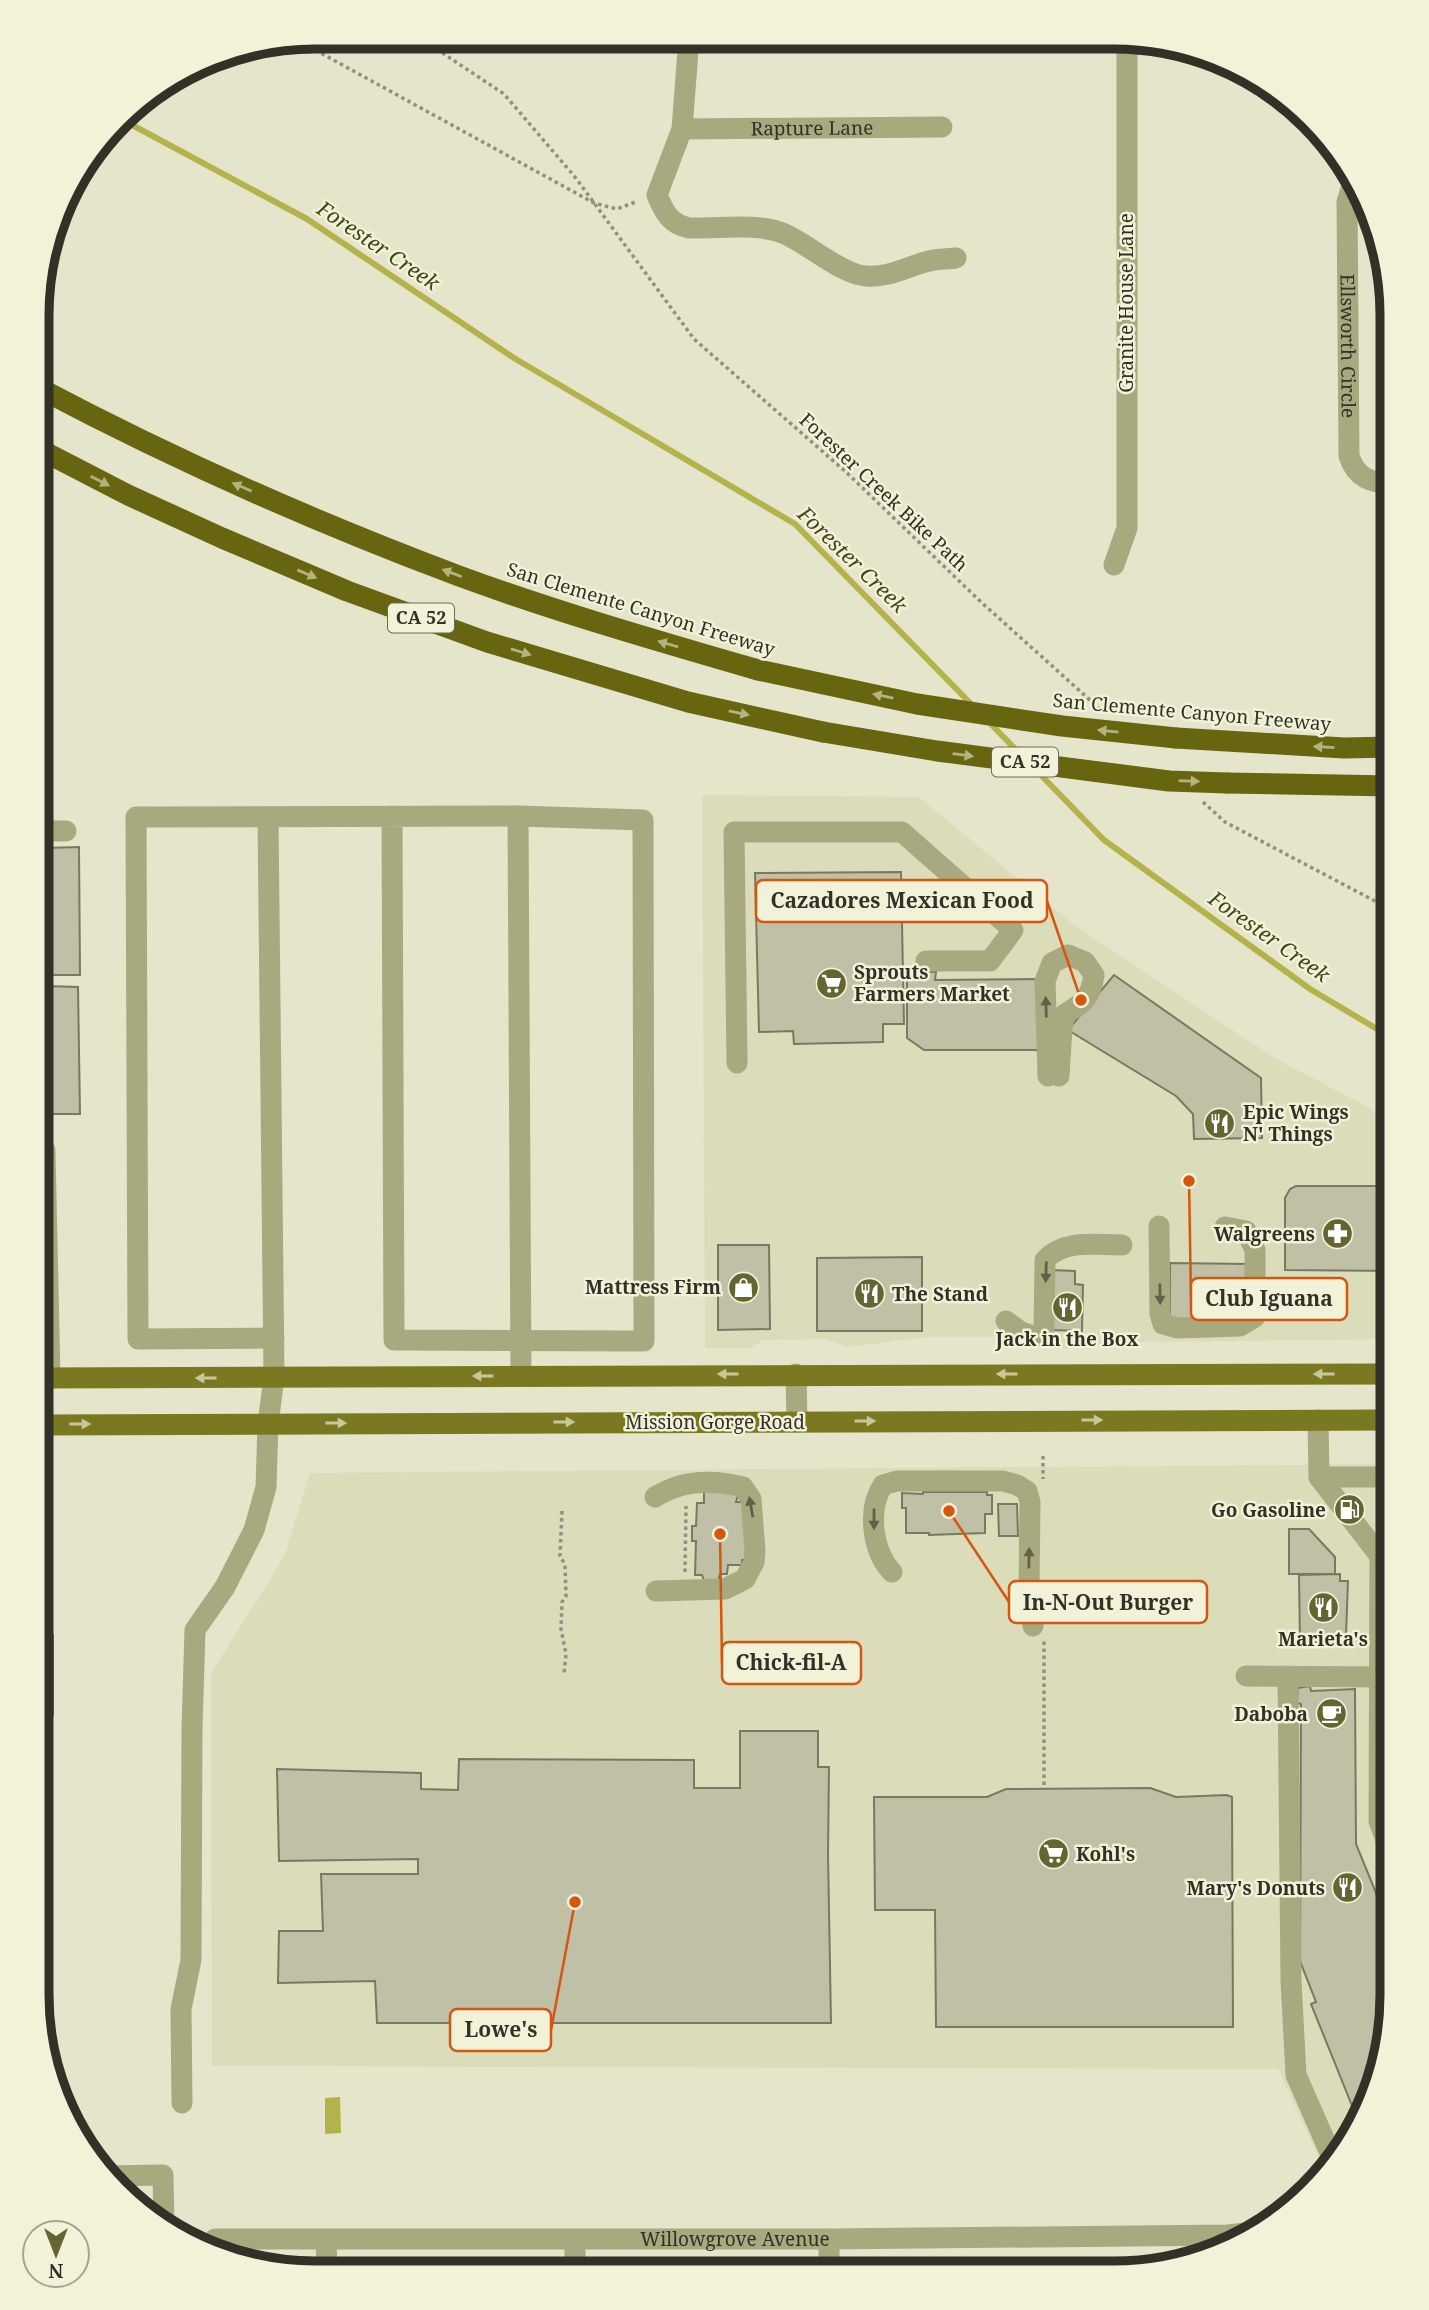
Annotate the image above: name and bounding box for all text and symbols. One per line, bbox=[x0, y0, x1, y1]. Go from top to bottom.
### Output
street label: Rapture Lane bbox=[751, 115, 873, 141]
water label: Forester Creek bbox=[311, 193, 446, 297]
street label: Granite House Lane bbox=[1113, 213, 1139, 393]
street label: Ellsworth Circle bbox=[1335, 274, 1362, 418]
street label: Forester Creek Bike Path bbox=[795, 408, 973, 576]
one-way arrow bbox=[90, 474, 110, 486]
one-way arrow bbox=[231, 482, 252, 493]
water label: Forester Creek bbox=[792, 502, 912, 618]
street label: San Clemente Canyon Freeway bbox=[504, 556, 779, 662]
one-way arrow bbox=[297, 568, 317, 580]
one-way arrow bbox=[442, 568, 463, 579]
road number: CA 52 bbox=[388, 604, 454, 632]
one-way arrow bbox=[658, 639, 679, 649]
one-way arrow bbox=[510, 647, 531, 657]
street label: San Clemente Canyon Freeway bbox=[1052, 687, 1332, 737]
one-way arrow bbox=[872, 691, 894, 702]
one-way arrow bbox=[729, 708, 751, 719]
one-way arrow bbox=[1097, 725, 1119, 736]
one-way arrow bbox=[1313, 741, 1335, 752]
road number: CA 52 bbox=[992, 748, 1058, 776]
one-way arrow bbox=[952, 749, 974, 760]
one-way arrow bbox=[1178, 776, 1200, 787]
callout: Cazadores Mexican Food bbox=[756, 880, 1047, 922]
water label: Forester Creek bbox=[1203, 883, 1336, 989]
text: Cazadores Mexican Food bbox=[770, 886, 1034, 914]
place label: Sprouts Farmers Market bbox=[854, 959, 1010, 1007]
supermarket icon: Sprouts Farmers Market bbox=[814, 966, 848, 1000]
one-way arrow bbox=[1040, 996, 1051, 1018]
place label: Epic Wings N' Things bbox=[1243, 1099, 1349, 1147]
restaurant icon: Epic Wings N' Things bbox=[1203, 1106, 1237, 1140]
pharmacy icon: Walgreens bbox=[1321, 1217, 1355, 1251]
place label: Walgreens bbox=[1214, 1221, 1315, 1247]
one-way arrow bbox=[1040, 1261, 1051, 1283]
shop icon: Mattress Firm bbox=[727, 1270, 761, 1304]
place label: Mattress Firm bbox=[585, 1274, 721, 1300]
restaurant icon: The Stand bbox=[852, 1277, 886, 1311]
callout: Club Iguana bbox=[1191, 1278, 1347, 1320]
place label: The Stand bbox=[892, 1281, 989, 1307]
one-way arrow bbox=[1154, 1284, 1166, 1306]
text: Club Iguana bbox=[1205, 1284, 1333, 1312]
restaurant icon: Jack in the Box bbox=[1050, 1291, 1084, 1325]
place label: Jack in the Box bbox=[994, 1326, 1139, 1352]
one-way arrow bbox=[995, 1368, 1017, 1380]
one-way arrow bbox=[1312, 1368, 1334, 1380]
one-way arrow bbox=[717, 1369, 739, 1380]
one-way arrow bbox=[472, 1370, 494, 1382]
one-way arrow bbox=[195, 1372, 217, 1384]
street label: Mission Gorge Road bbox=[625, 1409, 805, 1435]
one-way arrow bbox=[1082, 1414, 1104, 1426]
one-way arrow bbox=[854, 1415, 876, 1427]
one-way arrow bbox=[553, 1416, 575, 1428]
one-way arrow bbox=[69, 1418, 91, 1430]
one-way arrow bbox=[326, 1418, 348, 1429]
fuel station icon: Go Gasoline bbox=[1332, 1493, 1366, 1527]
one-way arrow bbox=[745, 1496, 756, 1518]
place label: Go Gasoline bbox=[1211, 1497, 1326, 1523]
one-way arrow bbox=[869, 1508, 880, 1530]
one-way arrow bbox=[1024, 1547, 1035, 1569]
callout: In-N-Out Burger bbox=[1009, 1581, 1207, 1623]
text: In-N-Out Burger bbox=[1023, 1588, 1193, 1616]
restaurant icon: Marieta's bbox=[1306, 1591, 1340, 1625]
place label: Marieta's bbox=[1278, 1626, 1368, 1652]
callout: Chick-fil-A bbox=[722, 1642, 861, 1684]
text: Chick-fil-A bbox=[735, 1648, 847, 1676]
cafe icon: Daboba bbox=[1314, 1697, 1348, 1731]
place label: Daboba bbox=[1234, 1701, 1308, 1727]
supermarket icon: Kohl's bbox=[1036, 1837, 1070, 1871]
place label: Kohl's bbox=[1076, 1841, 1135, 1867]
restaurant icon: Mary's Donuts bbox=[1331, 1871, 1365, 1905]
place label: Mary's Donuts bbox=[1187, 1875, 1325, 1901]
callout: Lowe's bbox=[450, 2009, 551, 2051]
text: Lowe's bbox=[465, 2015, 537, 2043]
north arrow bbox=[21, 2219, 91, 2289]
street label: Willowgrove Avenue bbox=[640, 2226, 830, 2252]
text: N bbox=[48, 2258, 63, 2284]

